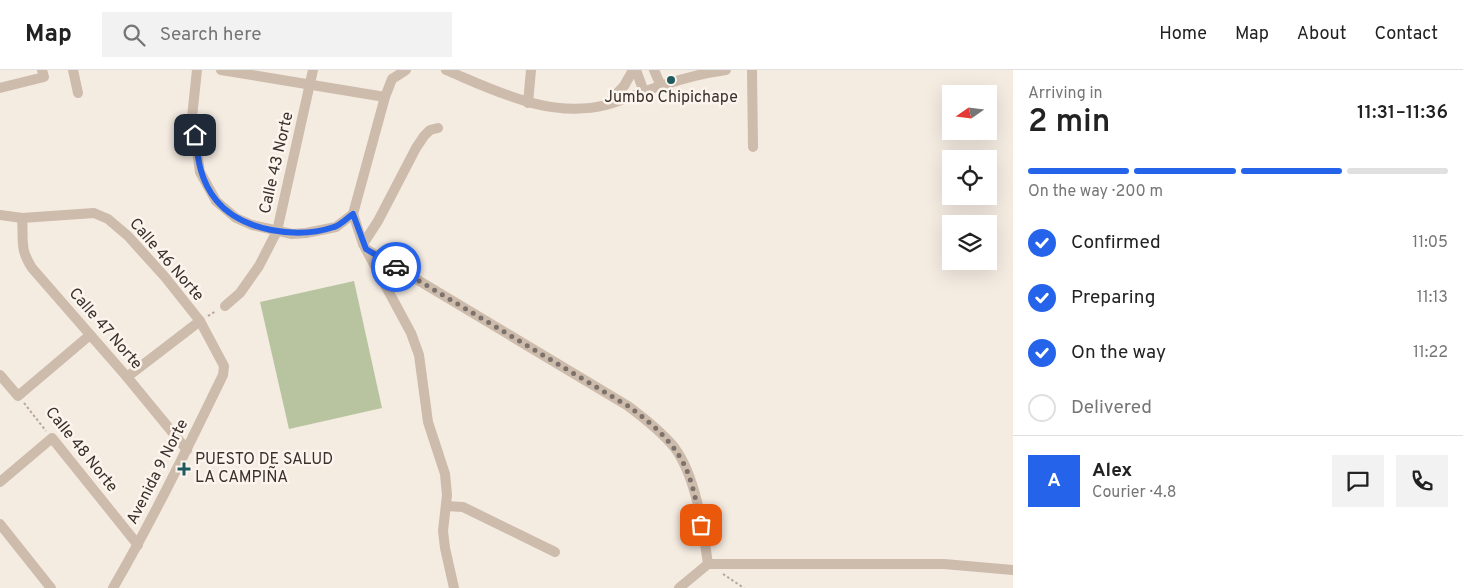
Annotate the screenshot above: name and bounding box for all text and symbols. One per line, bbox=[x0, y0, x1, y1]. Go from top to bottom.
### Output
search box bbox=[102, 12, 452, 57]
text: Map bbox=[25, 20, 72, 50]
icon: search bbox=[120, 21, 148, 49]
text: Search here bbox=[160, 23, 261, 47]
text: Home bbox=[1159, 23, 1207, 46]
text: Map bbox=[1235, 23, 1269, 46]
text: About bbox=[1297, 23, 1346, 46]
text: Contact bbox=[1374, 23, 1438, 46]
marker: Jumbo Chipichape bbox=[665, 74, 677, 86]
text: Arriving in bbox=[1028, 84, 1103, 104]
north arrow bbox=[942, 85, 998, 140]
map controls bbox=[942, 85, 997, 270]
place label: Jumbo Chipichape bbox=[604, 88, 738, 108]
text: 11:31–11:36 bbox=[1357, 101, 1448, 125]
text: 2 min bbox=[1028, 103, 1110, 143]
street label: Calle 43 Norte bbox=[256, 110, 298, 216]
pin bbox=[174, 114, 216, 156]
icon: home bbox=[181, 121, 209, 149]
button: locate bbox=[942, 150, 997, 205]
text: On the way · 200 m bbox=[1028, 182, 1163, 202]
street label: Calle 46 Norte bbox=[124, 214, 208, 306]
button: layers bbox=[942, 215, 997, 270]
icon: check bbox=[1028, 229, 1056, 257]
text: Confirmed bbox=[1071, 231, 1161, 255]
text: 11:05 bbox=[1412, 233, 1448, 253]
courier bbox=[371, 242, 421, 292]
icon: car bbox=[382, 253, 410, 281]
street label: Calle 47 Norte bbox=[64, 284, 146, 374]
icon: check bbox=[1028, 284, 1056, 312]
text: Preparing bbox=[1071, 286, 1155, 310]
text: 11:13 bbox=[1417, 288, 1448, 308]
icon: check bbox=[1028, 339, 1056, 367]
text: On the way bbox=[1071, 341, 1166, 365]
text: 11:22 bbox=[1413, 343, 1448, 363]
text: Delivered bbox=[1071, 396, 1152, 420]
street label: Calle 48 Norte bbox=[40, 403, 122, 497]
street label: Avenida 9 Norte bbox=[123, 416, 193, 528]
place label: PUESTO DE SALUD LA CAMPIÑA bbox=[195, 450, 333, 488]
button: chat bbox=[1332, 455, 1384, 507]
button: phone bbox=[1396, 455, 1448, 507]
text: Alex bbox=[1092, 459, 1132, 483]
marker: PUESTO DE SALUD LA CAMPIÑA bbox=[177, 462, 191, 476]
text: A bbox=[1047, 469, 1061, 493]
text: Courier · 4.8 bbox=[1092, 483, 1176, 503]
pin bbox=[680, 504, 722, 546]
icon: bag bbox=[687, 511, 715, 539]

